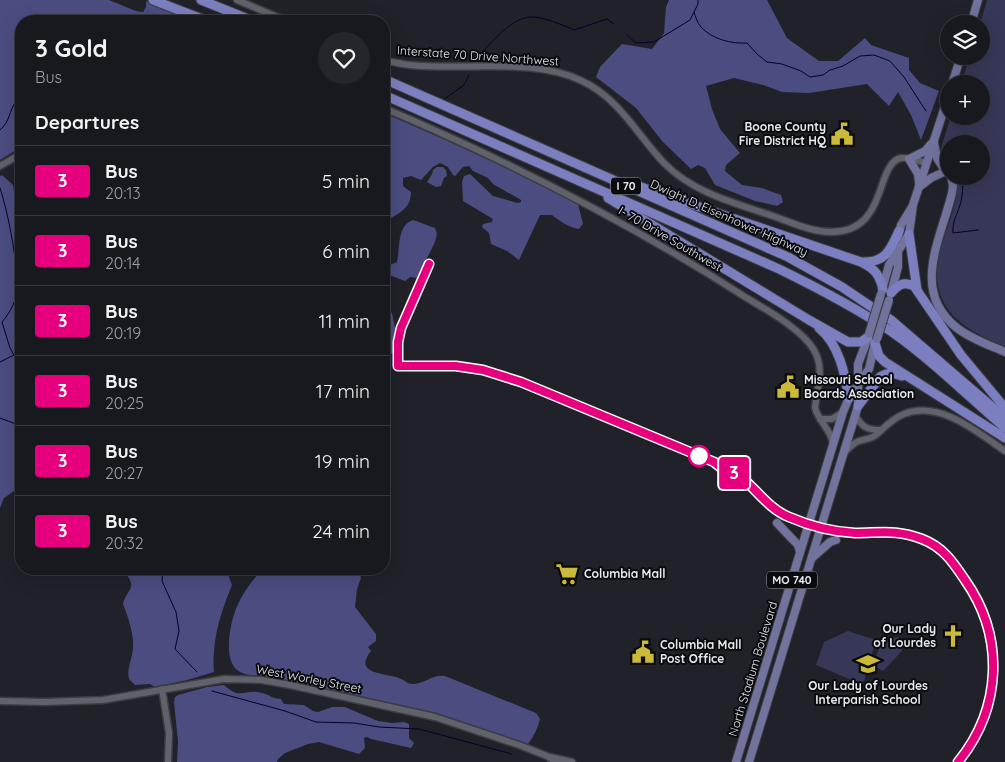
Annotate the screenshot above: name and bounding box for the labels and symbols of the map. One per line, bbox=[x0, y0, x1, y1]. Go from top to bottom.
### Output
street label: Interstate 70 Drive Northwest bbox=[397, 42, 559, 69]
place label: Boone County Fire District HQ bbox=[739, 119, 827, 148]
public building icon: Boone County Fire District HQ bbox=[829, 121, 855, 147]
street label: Dwight D. Eisenhower Highway bbox=[648, 176, 810, 259]
road number: I 70 bbox=[611, 178, 641, 195]
street label: I- 70 Drive Southwest bbox=[616, 203, 725, 274]
place label: Missouri School Boards Association bbox=[804, 372, 914, 401]
public building icon: Missouri School Boards Association bbox=[775, 374, 801, 400]
unlabelled marker bbox=[688, 445, 710, 467]
line badge: 3 bbox=[718, 457, 750, 489]
supermarket icon: Columbia Mall bbox=[554, 561, 580, 587]
place label: Columbia Mall bbox=[584, 566, 665, 581]
road number: MO 740 bbox=[767, 572, 817, 588]
street label: North Stadium Boulevard bbox=[725, 600, 780, 738]
place label: Our Lady of Lourdes bbox=[873, 621, 936, 650]
church icon: Our Lady of Lourdes bbox=[940, 623, 966, 649]
place label: Columbia Mall Post Office bbox=[660, 637, 741, 666]
public building icon: Columbia Mall Post Office bbox=[630, 639, 656, 665]
school or university icon: Our Lady of Lourdes Interparish School bbox=[855, 651, 881, 677]
street label: West Worley Street bbox=[255, 661, 363, 696]
place label: Our Lady of Lourdes Interparish School bbox=[808, 678, 928, 707]

